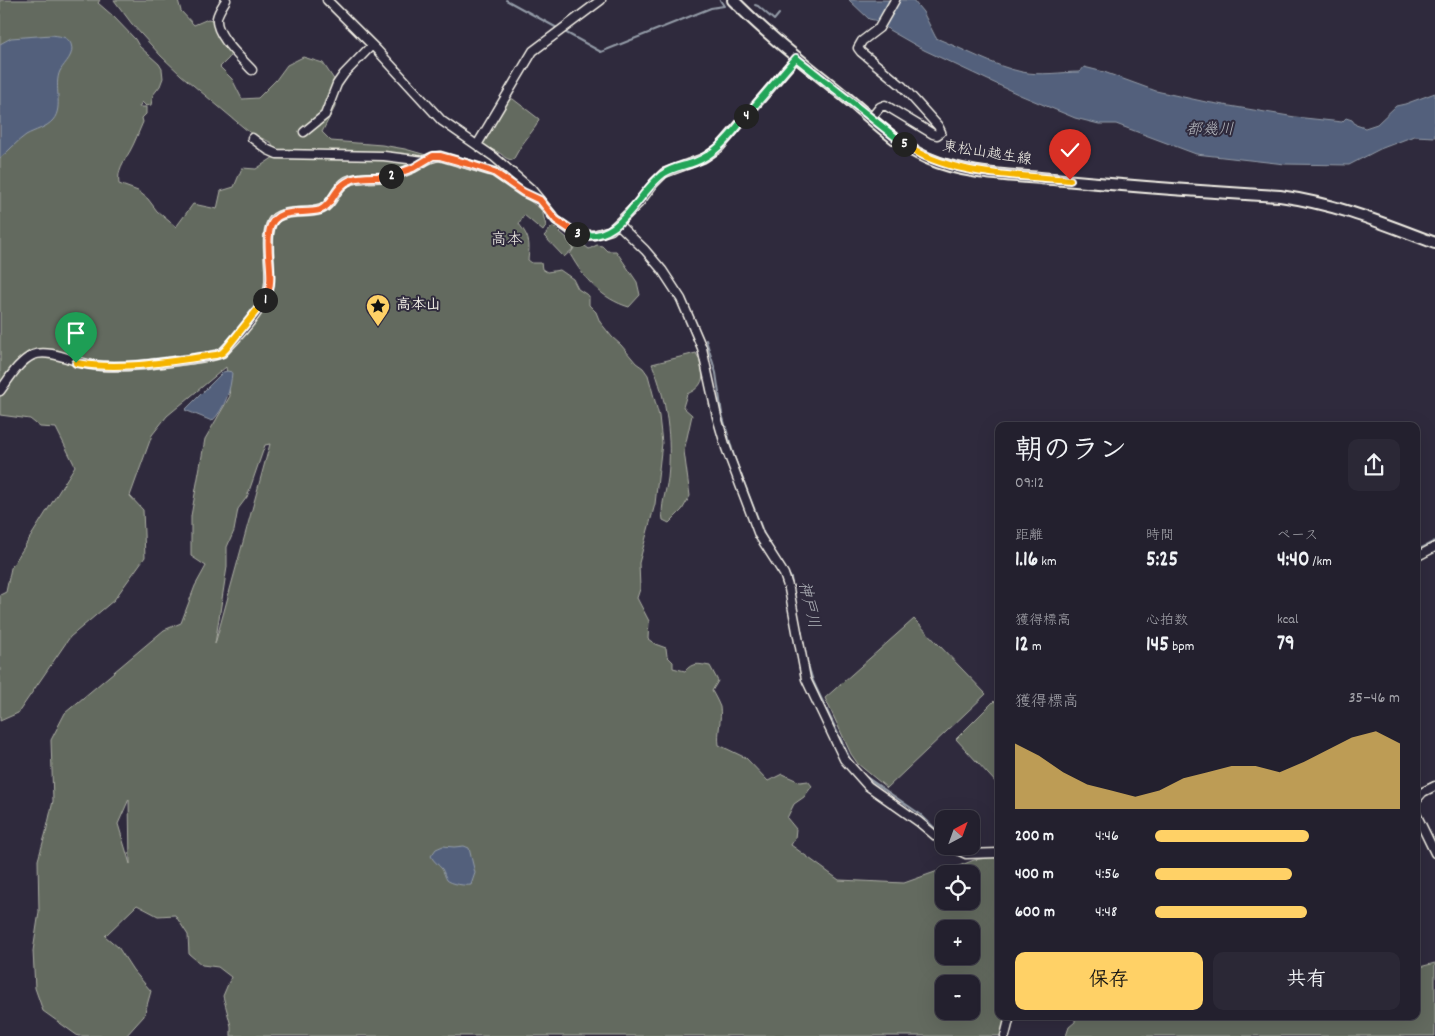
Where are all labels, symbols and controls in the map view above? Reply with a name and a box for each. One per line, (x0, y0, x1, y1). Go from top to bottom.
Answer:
pin: 4 (734, 104, 758, 128)
text: 4 (744, 106, 749, 126)
water label: 都幾川 (1186, 119, 1234, 142)
pin (1049, 129, 1091, 180)
pin: 5 (892, 132, 916, 156)
text: 5 (901, 134, 908, 154)
street label: 東松山越生線 (941, 136, 1033, 172)
icon: check (1056, 136, 1084, 164)
pin: 2 (378, 164, 404, 188)
text: 2 (388, 166, 395, 186)
pin: 3 (564, 222, 590, 246)
text: 3 (574, 224, 581, 244)
district label: 高本 (491, 229, 523, 252)
pin: 1 (252, 288, 278, 312)
text: 1 (264, 290, 267, 310)
place icon: 高本山 (365, 293, 391, 327)
place label: 高本山 (396, 295, 441, 317)
pin (55, 312, 97, 363)
icon: arrive (62, 319, 90, 347)
text: 朝のラン (1015, 433, 1127, 473)
button: share (1348, 439, 1400, 491)
text: 09:12 (1015, 472, 1044, 495)
text: 距離 (1015, 526, 1043, 546)
text: 時間 (1146, 526, 1174, 546)
text: ペース (1277, 526, 1318, 546)
text: 1.16 (1015, 546, 1038, 576)
text: 5:25 (1146, 546, 1178, 576)
text: 4:40 (1277, 546, 1309, 576)
text: km (1038, 552, 1057, 572)
text: /km (1309, 552, 1332, 572)
water label: 神戸川 (791, 579, 825, 631)
text: kcal (1277, 610, 1298, 630)
text: 獲得標高 (1015, 611, 1071, 631)
text: 心拍数 (1146, 611, 1188, 631)
text: 79 (1277, 630, 1295, 660)
text: 12 (1015, 631, 1029, 661)
text: 145 (1146, 631, 1169, 661)
text: m (1029, 637, 1042, 657)
text: bpm (1169, 637, 1194, 657)
text: 35–46 m (1348, 687, 1400, 710)
text: 獲得標高 (1015, 691, 1079, 714)
north arrow (935, 810, 980, 855)
map controls (935, 810, 980, 1020)
text: 200 m (1015, 825, 1054, 848)
text: 4:46 (1095, 825, 1119, 848)
text: 400 m (1015, 863, 1054, 886)
text: 4:56 (1095, 863, 1120, 886)
button: locate (935, 865, 980, 910)
text: 600 m (1015, 901, 1055, 924)
text: 4:48 (1095, 901, 1117, 924)
button: + (935, 920, 980, 965)
button: 保存 (1015, 952, 1203, 1010)
button: 共有 (1213, 952, 1400, 1010)
button: − (935, 975, 980, 1020)

